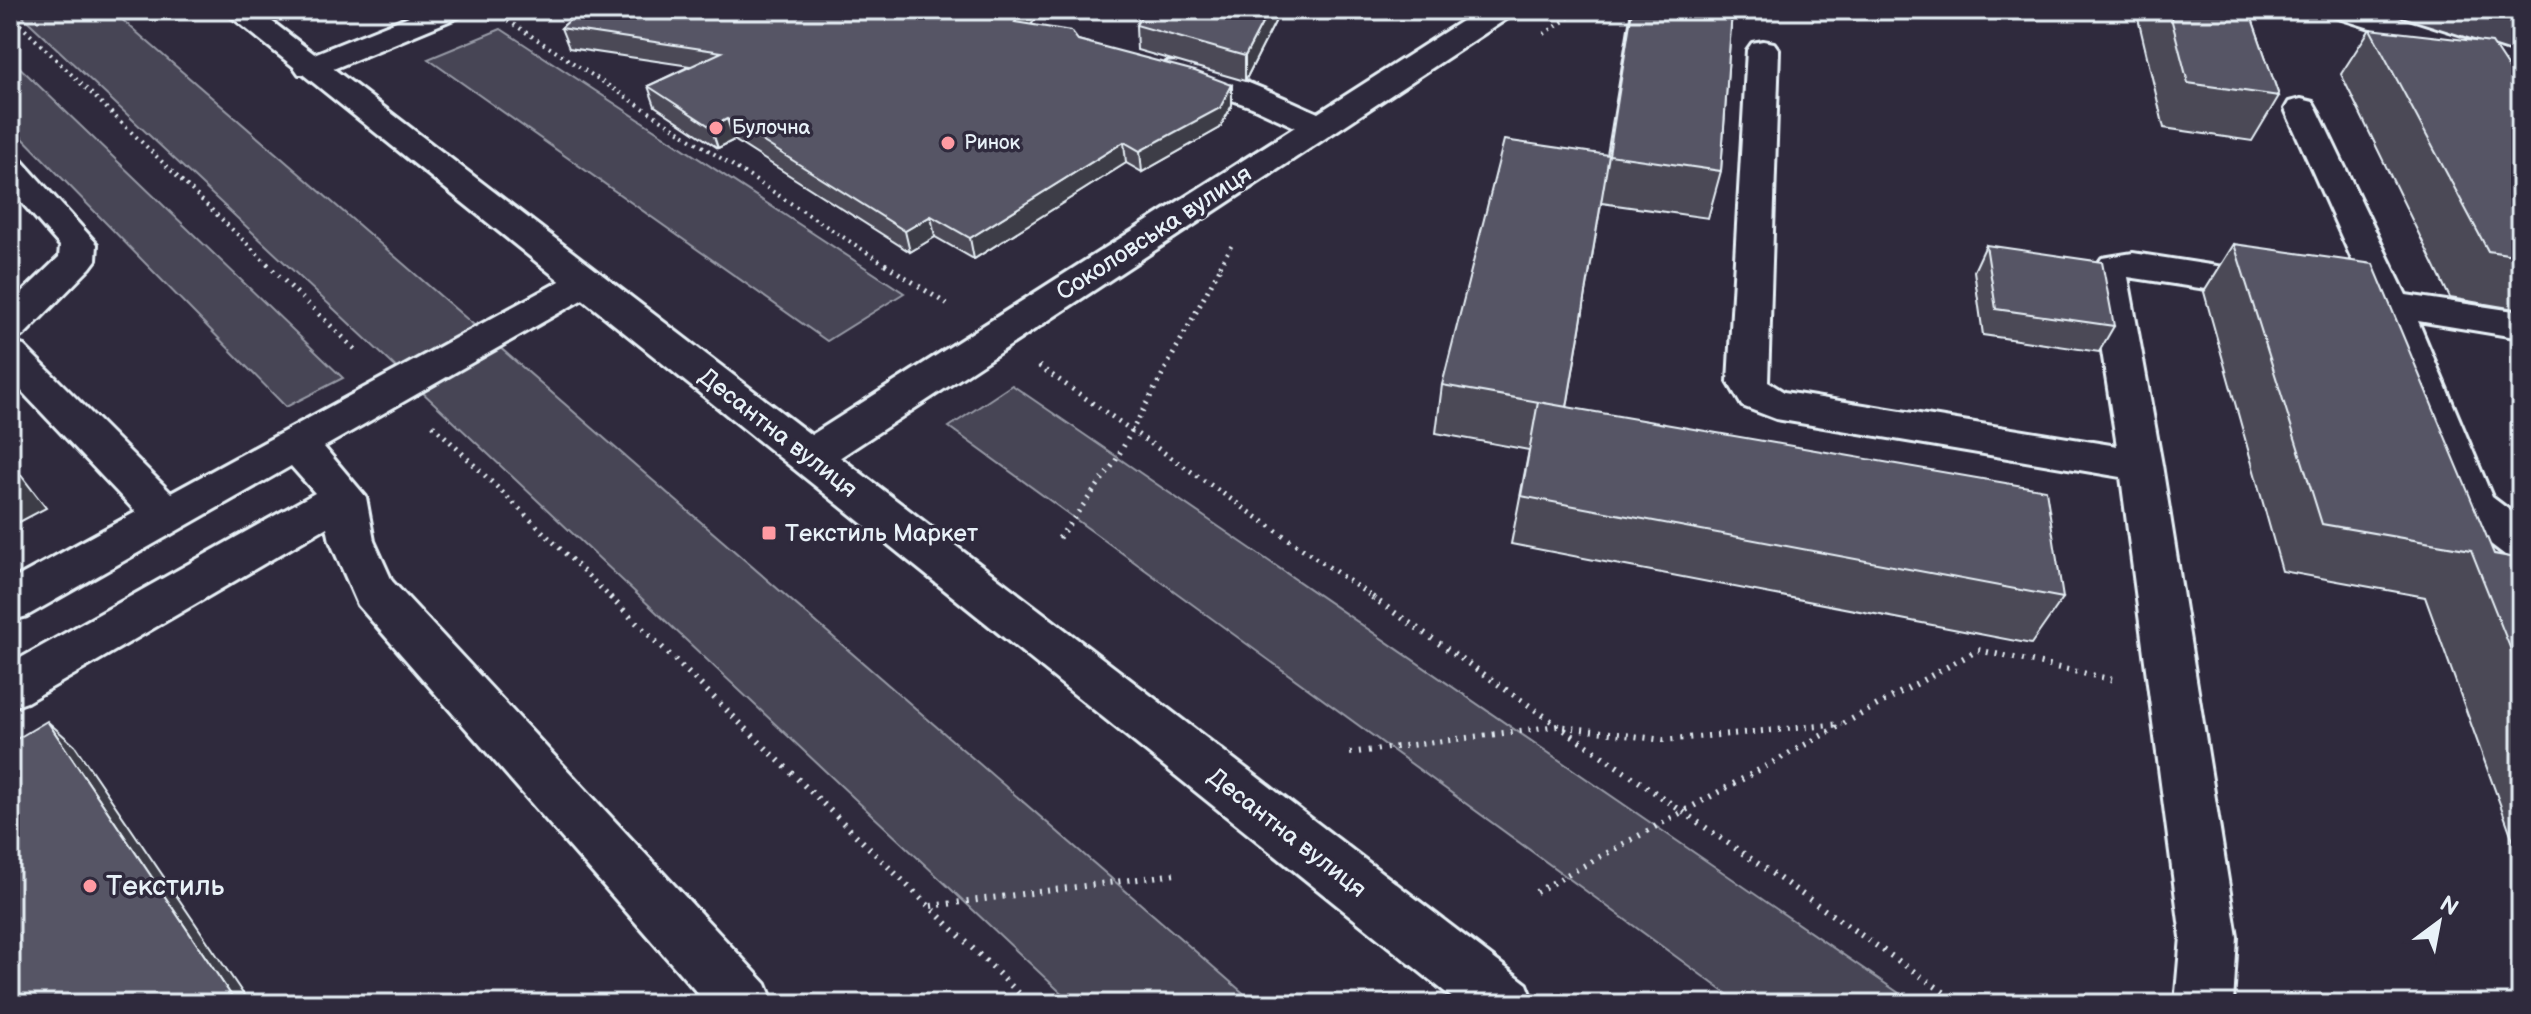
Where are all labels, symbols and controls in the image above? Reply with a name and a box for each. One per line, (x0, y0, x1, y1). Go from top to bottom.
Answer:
place label: Булочна (732, 116, 811, 140)
marker: Булочна (707, 119, 725, 137)
place label: Ринок (964, 131, 1021, 155)
marker: Ринок (939, 134, 957, 152)
street label: Соколовська вулиця (1051, 159, 1257, 307)
street label: Десантна вулиця (693, 362, 863, 504)
place label: Текстиль Маркет (785, 519, 978, 548)
marker: Текстиль Маркет (760, 524, 778, 542)
street label: Десантна вулиця (1202, 762, 1372, 904)
place label: Текстиль (106, 870, 225, 903)
marker: Текстиль (81, 877, 99, 895)
north arrow (2399, 882, 2479, 962)
text: N (2435, 890, 2463, 922)

